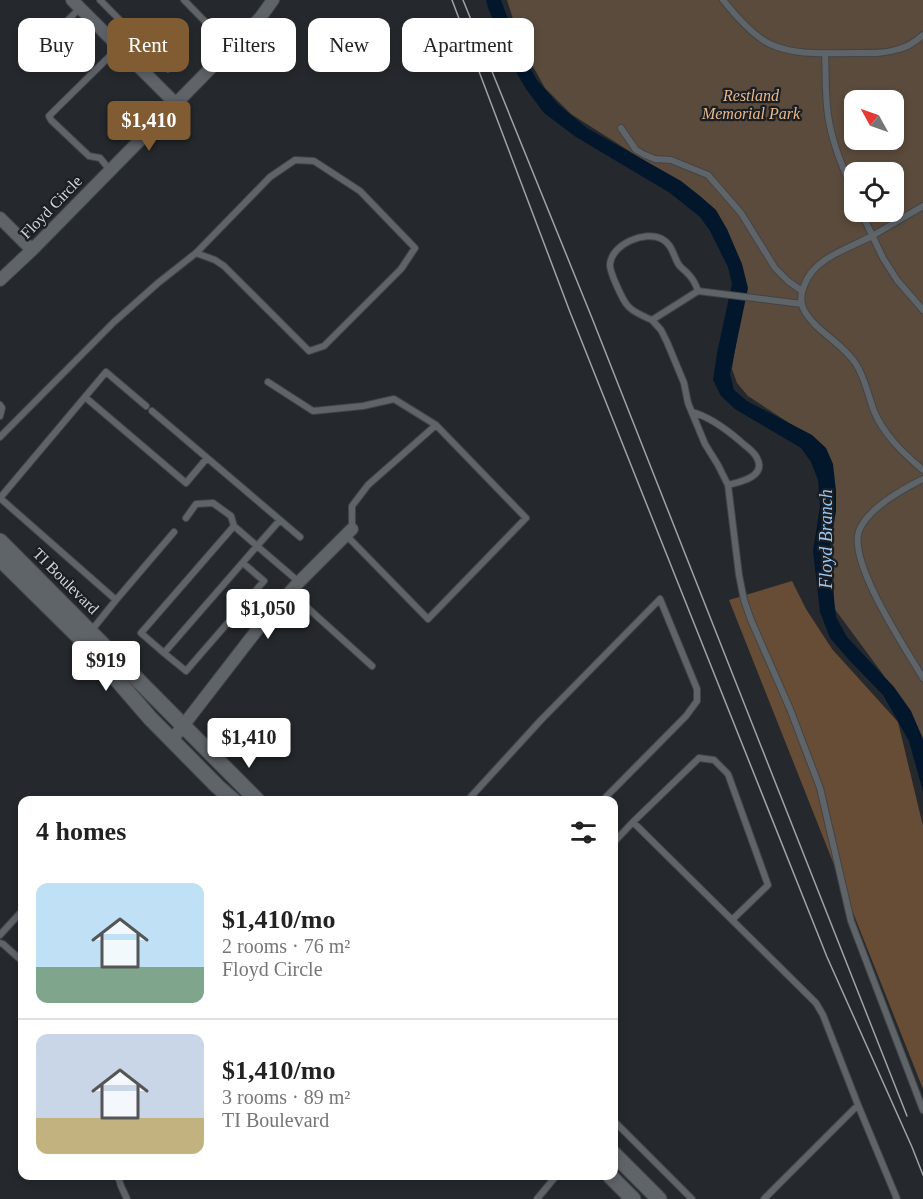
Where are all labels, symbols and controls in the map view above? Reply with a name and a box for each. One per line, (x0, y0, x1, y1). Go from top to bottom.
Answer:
chip: Buy (18, 18, 95, 72)
chip: Rent (107, 18, 189, 72)
chip: Filters (201, 18, 296, 72)
chip: New (308, 18, 390, 72)
chip: Apartment (402, 18, 534, 72)
park label: Restland Memorial Park (701, 87, 801, 122)
north arrow (844, 90, 904, 150)
map controls (844, 90, 904, 222)
pin: $1,410 (100, 101, 198, 152)
text: $1,410 (122, 109, 177, 131)
button: locate (844, 162, 904, 222)
street label: Floyd Circle (17, 172, 86, 243)
water label: Floyd Branch (816, 489, 836, 590)
street label: TI Boulevard (30, 545, 102, 617)
pin: $1,050 (219, 589, 317, 640)
text: $1,050 (241, 597, 296, 619)
pin: $919 (70, 641, 142, 692)
text: $919 (86, 649, 126, 671)
pin: $1,410 (200, 718, 298, 769)
text: $1,410 (222, 726, 277, 748)
icon: filters (567, 816, 600, 849)
text: 4 homes (36, 817, 126, 846)
text: $1,410/mo (222, 905, 335, 934)
icon: home (84, 907, 156, 979)
text: 2 rooms · 76 m² (222, 935, 350, 957)
text: Floyd Circle (222, 958, 323, 980)
text: $1,410/mo (222, 1056, 335, 1085)
icon: home (84, 1058, 156, 1130)
text: 3 rooms · 89 m² (222, 1086, 350, 1108)
text: TI Boulevard (222, 1109, 329, 1131)

